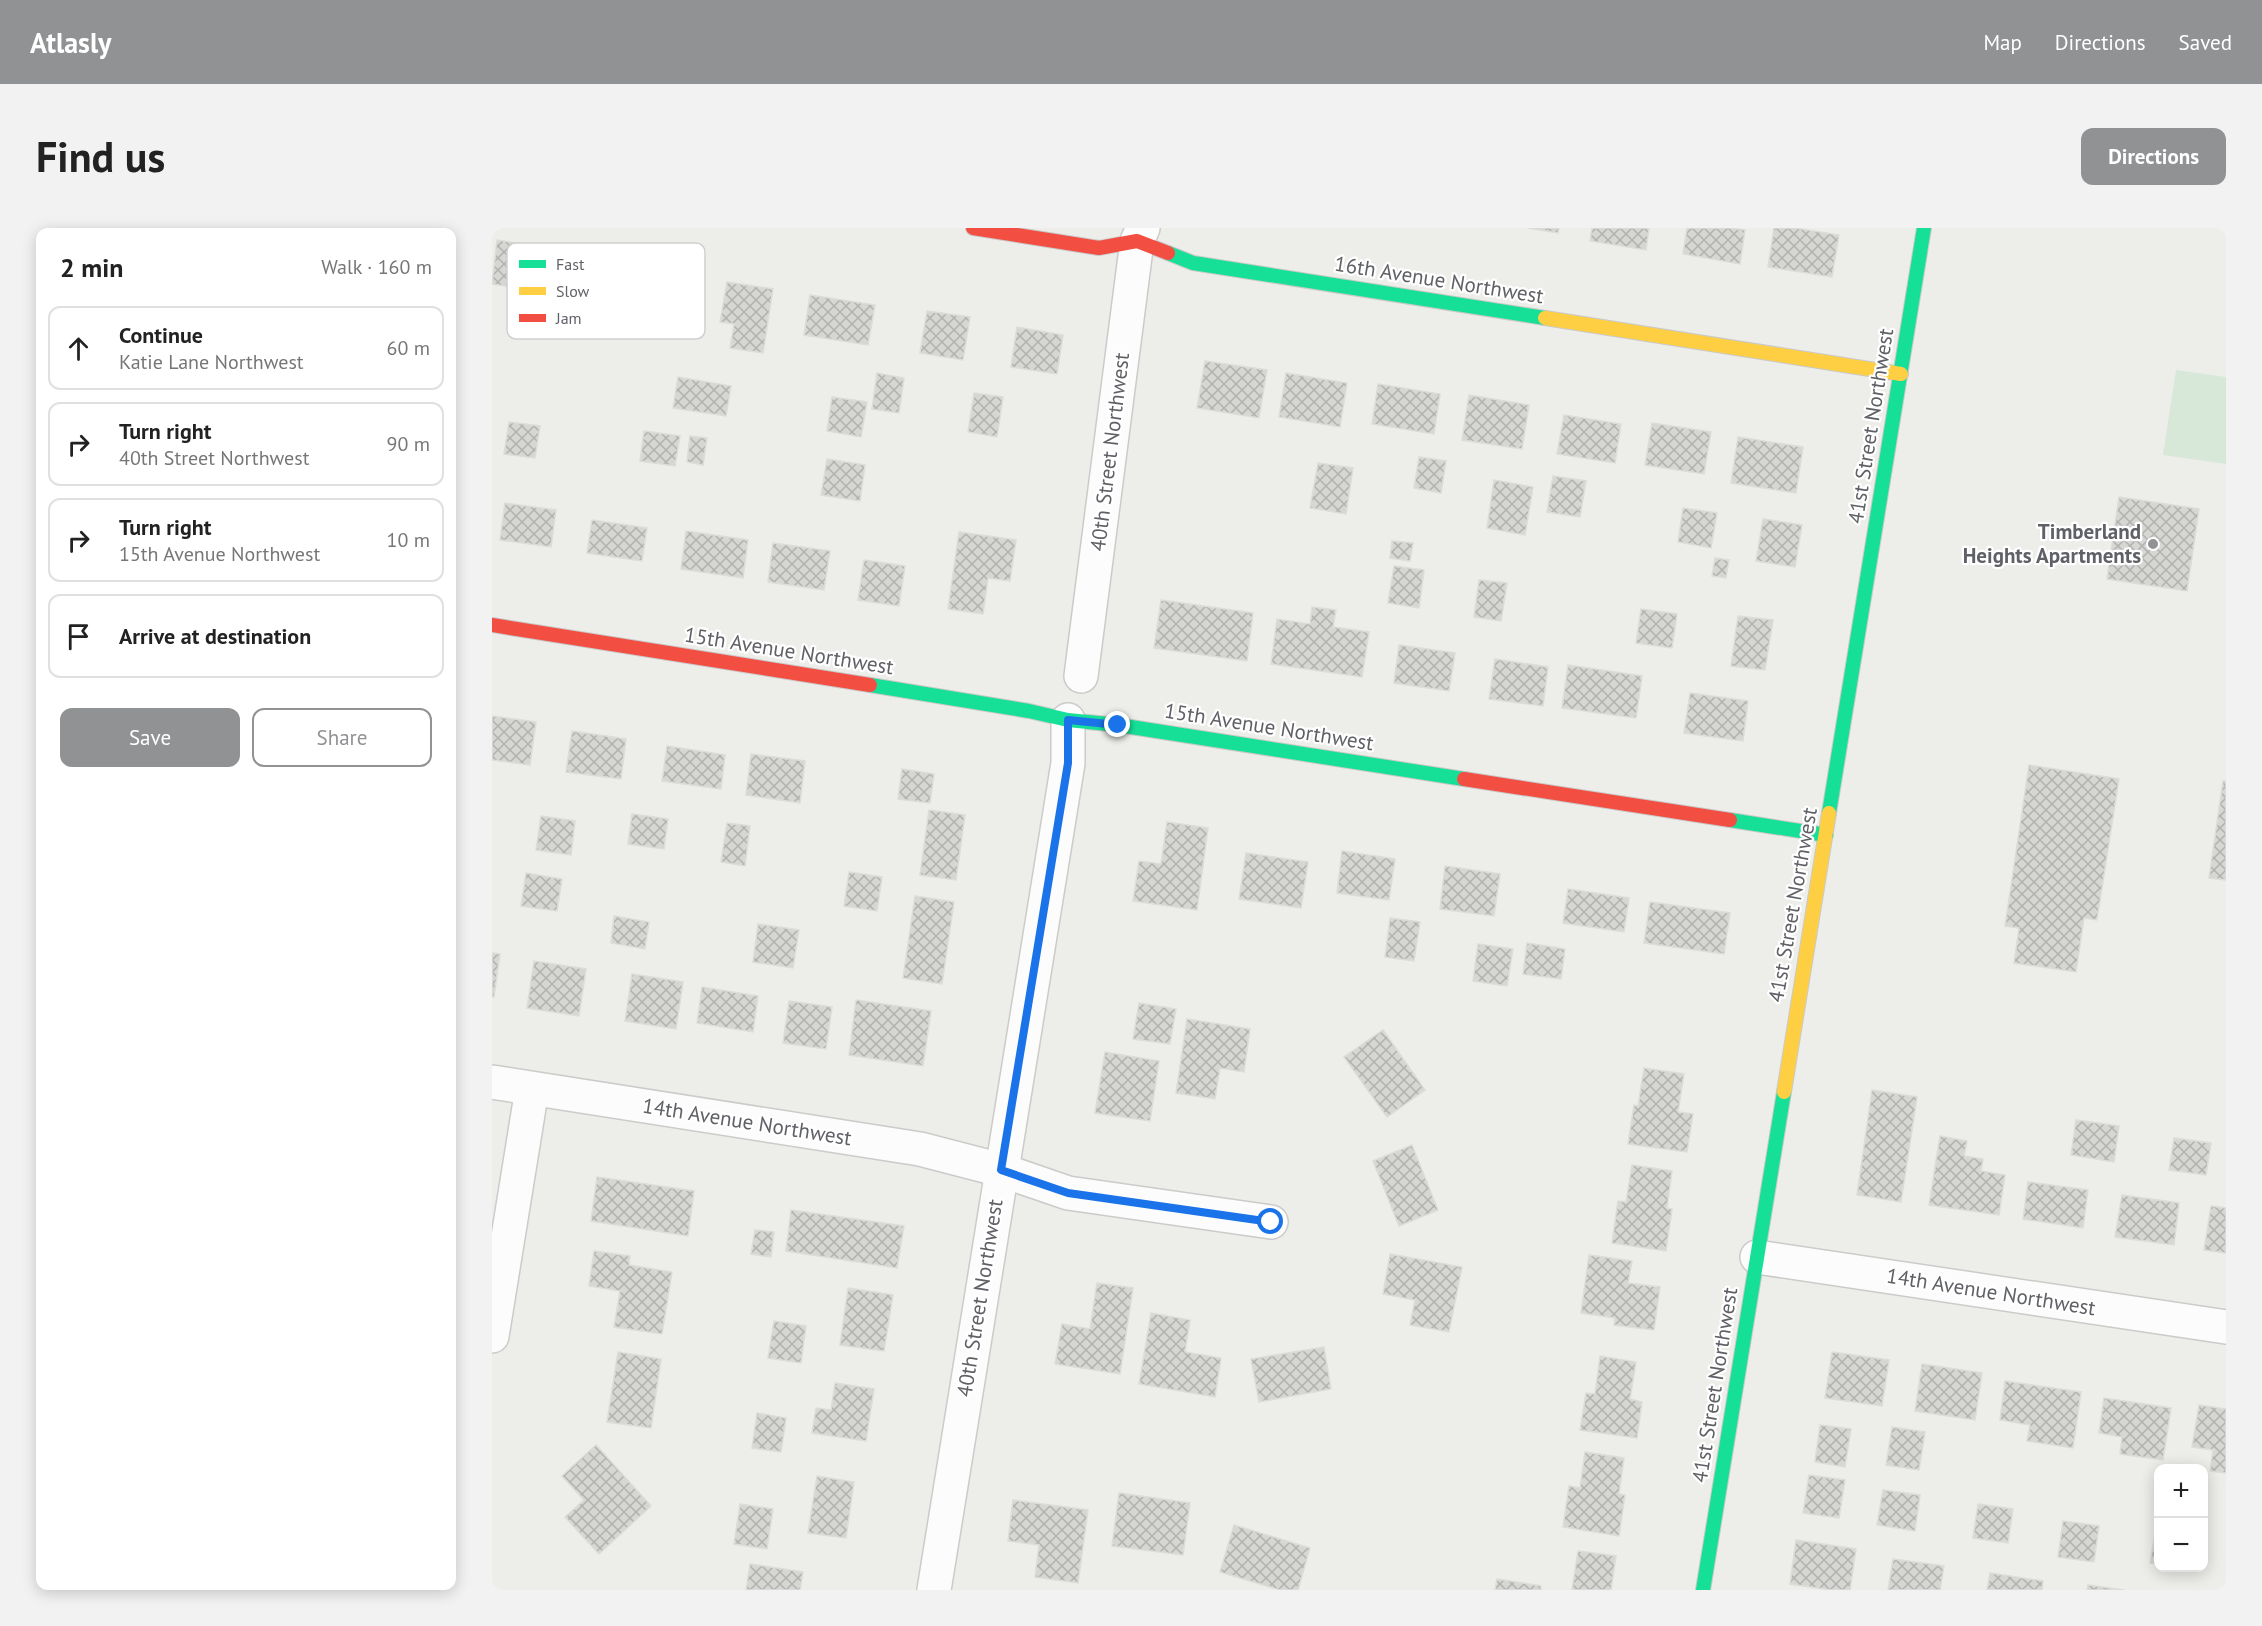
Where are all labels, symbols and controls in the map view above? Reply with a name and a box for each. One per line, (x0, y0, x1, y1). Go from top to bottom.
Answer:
text: Atlasly (30, 24, 112, 61)
text: Map (1983, 29, 2022, 56)
text: Directions (2055, 29, 2146, 56)
text: Saved (2179, 29, 2232, 56)
button: Directions (2081, 128, 2226, 185)
text: Find us (36, 129, 165, 184)
legend (507, 243, 705, 339)
street label: 16th Avenue Northwest (1333, 250, 1545, 309)
text: 2 min (60, 251, 123, 284)
text: Walk · 160 m (321, 254, 432, 280)
text: Fast (556, 254, 585, 274)
text: Slow (556, 281, 590, 301)
text: Jam (555, 308, 582, 328)
text: Continue (119, 321, 203, 349)
street label: 41st Street Northwest (1842, 326, 1899, 525)
icon: ahead (62, 332, 95, 365)
text: 60 m (387, 335, 430, 361)
text: Katie Lane Northwest (119, 349, 304, 375)
street label: 40th Street Northwest (1084, 351, 1135, 553)
text: Turn right (119, 417, 211, 445)
icon: right (62, 428, 95, 461)
text: 90 m (387, 431, 430, 457)
text: 40th Street Northwest (119, 445, 309, 471)
text: Turn right (119, 513, 211, 541)
place label: Timberland Heights Apartments (1963, 518, 2141, 569)
icon: right (62, 524, 95, 557)
text: 10 m (387, 527, 430, 553)
marker: Timberland Heights Apartments (2146, 537, 2160, 551)
text: 15th Avenue Northwest (119, 541, 320, 567)
icon: arrive (62, 620, 95, 653)
street label: 15th Avenue Northwest (683, 621, 895, 680)
text: Arrive at destination (119, 622, 311, 650)
street label: 15th Avenue Northwest (1163, 697, 1375, 756)
button: Save (60, 708, 240, 767)
button: Share (252, 708, 432, 767)
route end (1104, 711, 1130, 737)
street label: 41st Street Northwest (1762, 805, 1823, 1004)
street label: 14th Avenue Northwest (641, 1092, 853, 1151)
street label: 40th Street Northwest (951, 1197, 1008, 1399)
route start (1257, 1208, 1283, 1234)
street label: 14th Avenue Northwest (1885, 1262, 2097, 1321)
street label: 41st Street Northwest (1686, 1285, 1743, 1484)
map controls (2154, 1464, 2208, 1572)
button: + (2154, 1464, 2208, 1518)
button: − (2154, 1518, 2208, 1572)

